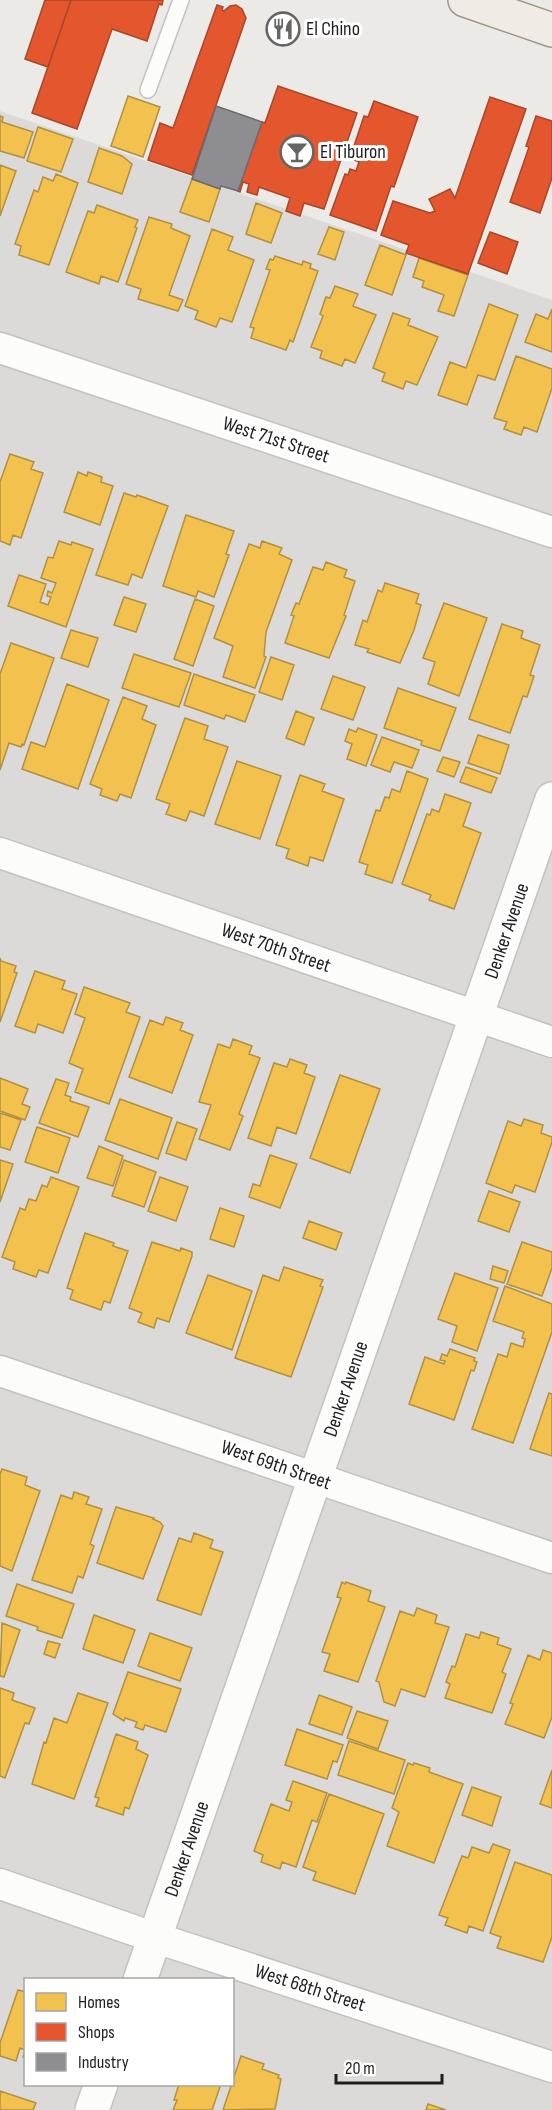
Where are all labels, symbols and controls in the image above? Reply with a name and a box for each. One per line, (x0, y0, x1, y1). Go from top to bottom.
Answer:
restaurant icon: El Chino (265, 11, 301, 47)
place label: El Chino (306, 17, 360, 41)
bar icon: El Tiburon (279, 134, 315, 170)
place label: El Tiburon (320, 140, 386, 164)
street label: West 71st Street (220, 411, 332, 469)
street label: Denker Avenue (479, 880, 535, 982)
street label: West 70th Street (218, 918, 334, 978)
street label: Denker Avenue (318, 1338, 374, 1440)
street label: West 69th Street (218, 1435, 334, 1495)
street label: Denker Avenue (159, 1798, 215, 1900)
street label: West 68th Street (252, 1959, 368, 2017)
legend (24, 1978, 234, 2086)
text: Homes (78, 1992, 120, 2013)
text: Shops (78, 2022, 115, 2043)
scale bar (336, 2047, 442, 2085)
text: Industry (78, 2052, 129, 2073)
text: 20 m (345, 2058, 375, 2079)

